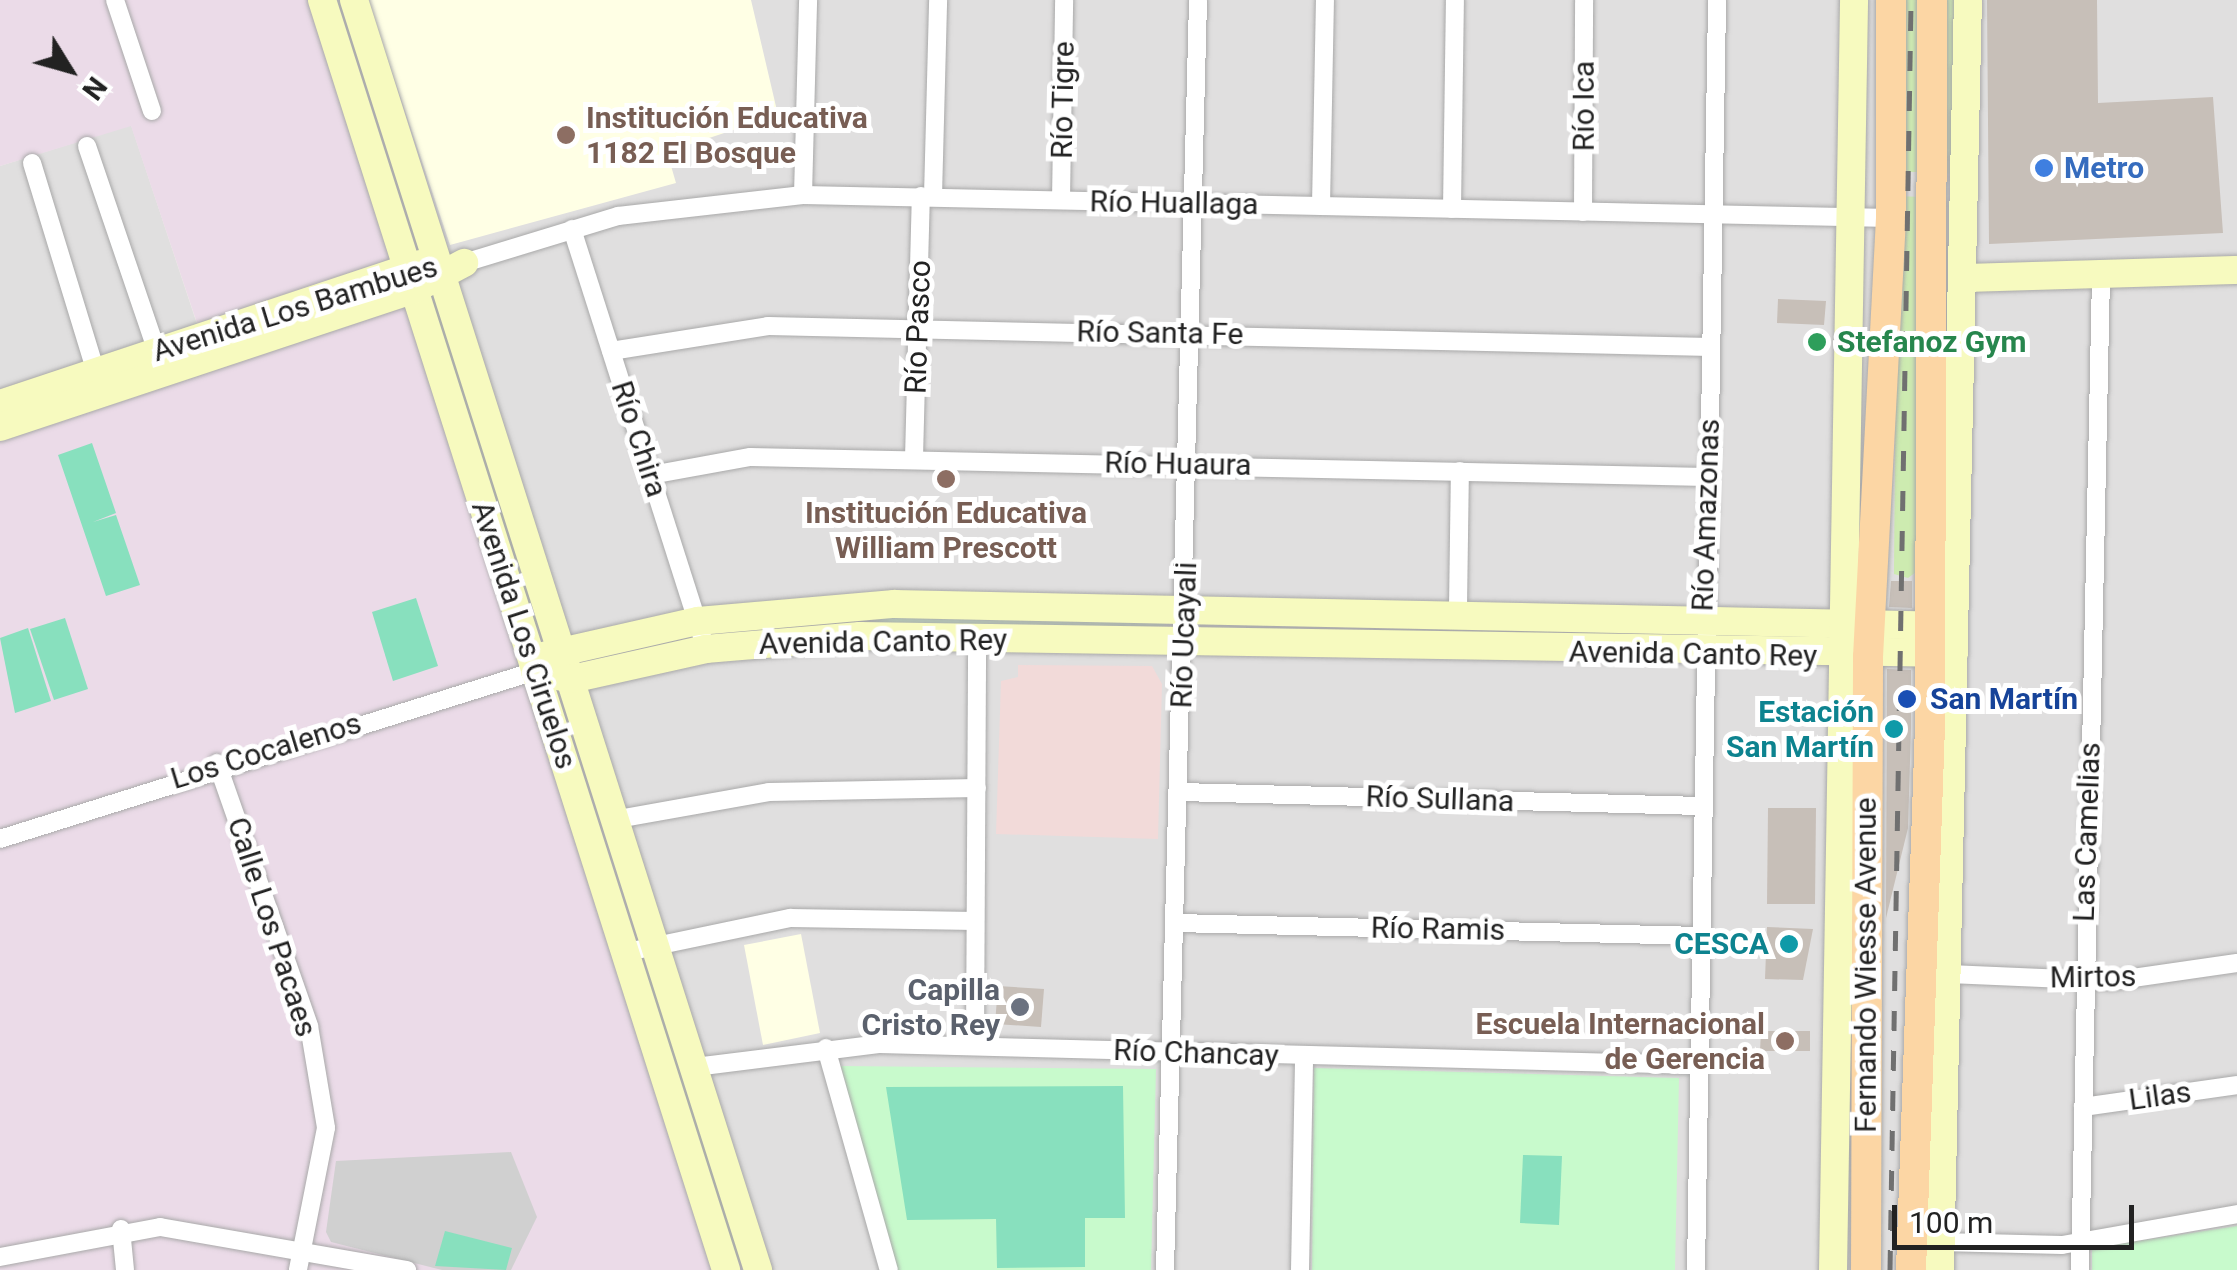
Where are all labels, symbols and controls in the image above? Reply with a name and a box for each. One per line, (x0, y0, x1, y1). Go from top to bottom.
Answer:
north arrow (20, 20, 120, 120)
street label: Río Tigre (1044, 41, 1082, 159)
street label: Río Ica (1566, 61, 1602, 151)
text: N (75, 71, 113, 106)
place label: Institución Educativa 1182 El Bosque (586, 100, 868, 170)
marker: Institución Educativa 1182 El Bosque (555, 124, 577, 146)
place label: Metro (2064, 150, 2144, 186)
marker: Metro (2033, 157, 2055, 179)
street label: Río Huallaga (1089, 184, 1259, 222)
street label: Avenida Los Bambues (148, 249, 442, 369)
street label: Río Pasco (898, 259, 938, 395)
street label: Río Santa Fe (1076, 314, 1244, 352)
place label: Stefanoz Gym (1837, 324, 2026, 360)
marker: Stefanoz Gym (1806, 331, 1828, 353)
street label: Río Chira (603, 377, 675, 501)
street label: Río Amazonas (1685, 418, 1727, 612)
street label: Río Huaura (1104, 445, 1252, 483)
marker: Institución Educativa William Prescott (935, 468, 957, 490)
place label: Institución Educativa William Prescott (805, 495, 1087, 566)
street label: Avenida Los Ciruelos (464, 497, 584, 773)
street label: Río Ucayali (1163, 561, 1205, 709)
street label: Avenida Canto Rey (758, 622, 1008, 662)
street label: Avenida Canto Rey (1568, 634, 1818, 674)
place label: San Martín (1930, 681, 2078, 717)
marker: San Martín (1894, 686, 1920, 712)
place label: Estación San Martín (1726, 694, 1874, 764)
street label: Los Cocalenos (166, 705, 366, 797)
marker: Estación San Martín (1883, 718, 1905, 740)
street label: Las Camelias (2066, 741, 2108, 923)
street label: Río Sullana (1365, 778, 1515, 820)
street label: Fernando Wiesse Avenue (1848, 797, 1884, 1133)
street label: Calle Los Pacaes (220, 813, 324, 1041)
street label: Río Ramis (1371, 910, 1505, 948)
place label: CESCA (1674, 926, 1769, 962)
marker: CESCA (1778, 933, 1800, 955)
street label: Mirtos (2049, 958, 2137, 996)
place label: Capilla Cristo Rey (862, 972, 1000, 1042)
marker: Capilla Cristo Rey (1009, 996, 1031, 1018)
place label: Escuela Internacional de Gerencia (1476, 1006, 1765, 1076)
marker: Escuela Internacional de Gerencia (1774, 1030, 1796, 1052)
street label: Río Chancay (1113, 1032, 1279, 1074)
street label: Lilas (2127, 1074, 2193, 1118)
scale bar (1897, 1185, 2140, 1247)
text: 100 m (1909, 1205, 1993, 1240)

